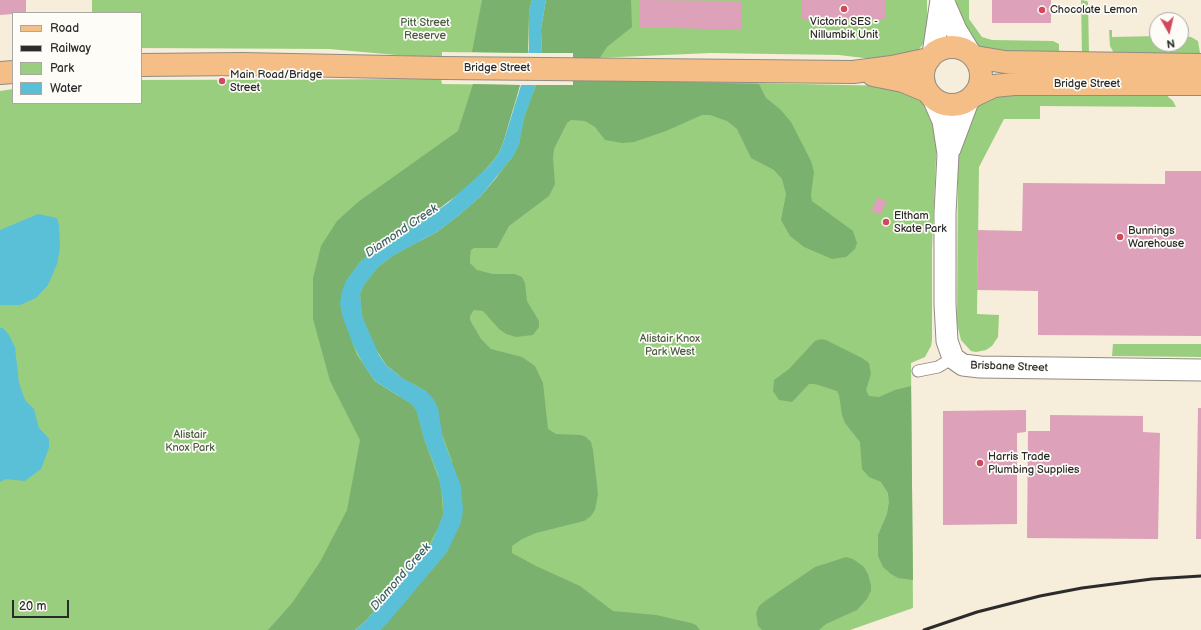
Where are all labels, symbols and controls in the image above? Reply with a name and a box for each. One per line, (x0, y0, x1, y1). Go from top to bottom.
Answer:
place label: Chocolate Lemon (1050, 3, 1137, 17)
marker: Victoria SES - Nillumbik Unit (839, 4, 849, 14)
marker: Chocolate Lemon (1037, 5, 1047, 15)
legend (12, 12, 142, 104)
north arrow (1149, 12, 1189, 52)
place label: Victoria SES - Nillumbik Unit (810, 15, 878, 41)
park label: Pitt Street Reserve (400, 16, 450, 42)
text: Road (50, 21, 79, 36)
text: N (1166, 36, 1176, 50)
text: Railway (50, 41, 91, 56)
text: Park (50, 61, 74, 76)
street label: Bridge Street (464, 61, 530, 75)
place label: Main Road/Bridge Street (230, 68, 322, 94)
marker: Main Road/Bridge Street (217, 76, 227, 86)
street label: Bridge Street (1054, 77, 1120, 91)
text: Water (50, 81, 82, 96)
water label: Diamond Creek (363, 201, 441, 261)
place label: Eltham Skate Park (894, 209, 947, 235)
marker: Eltham Skate Park (881, 217, 891, 227)
place label: Bunnings Warehouse (1128, 224, 1184, 250)
marker: Bunnings Warehouse (1115, 232, 1125, 242)
park label: Alistair Knox Park West (640, 332, 700, 358)
street label: Brisbane Street (970, 359, 1048, 375)
park label: Alistair Knox Park (165, 428, 215, 454)
place label: Harris Trade Plumbing Supplies (988, 450, 1080, 476)
marker: Harris Trade Plumbing Supplies (975, 458, 985, 468)
water label: Diamond Creek (368, 540, 434, 614)
scale bar (14, 592, 71, 618)
text: 20 m (19, 599, 46, 614)

